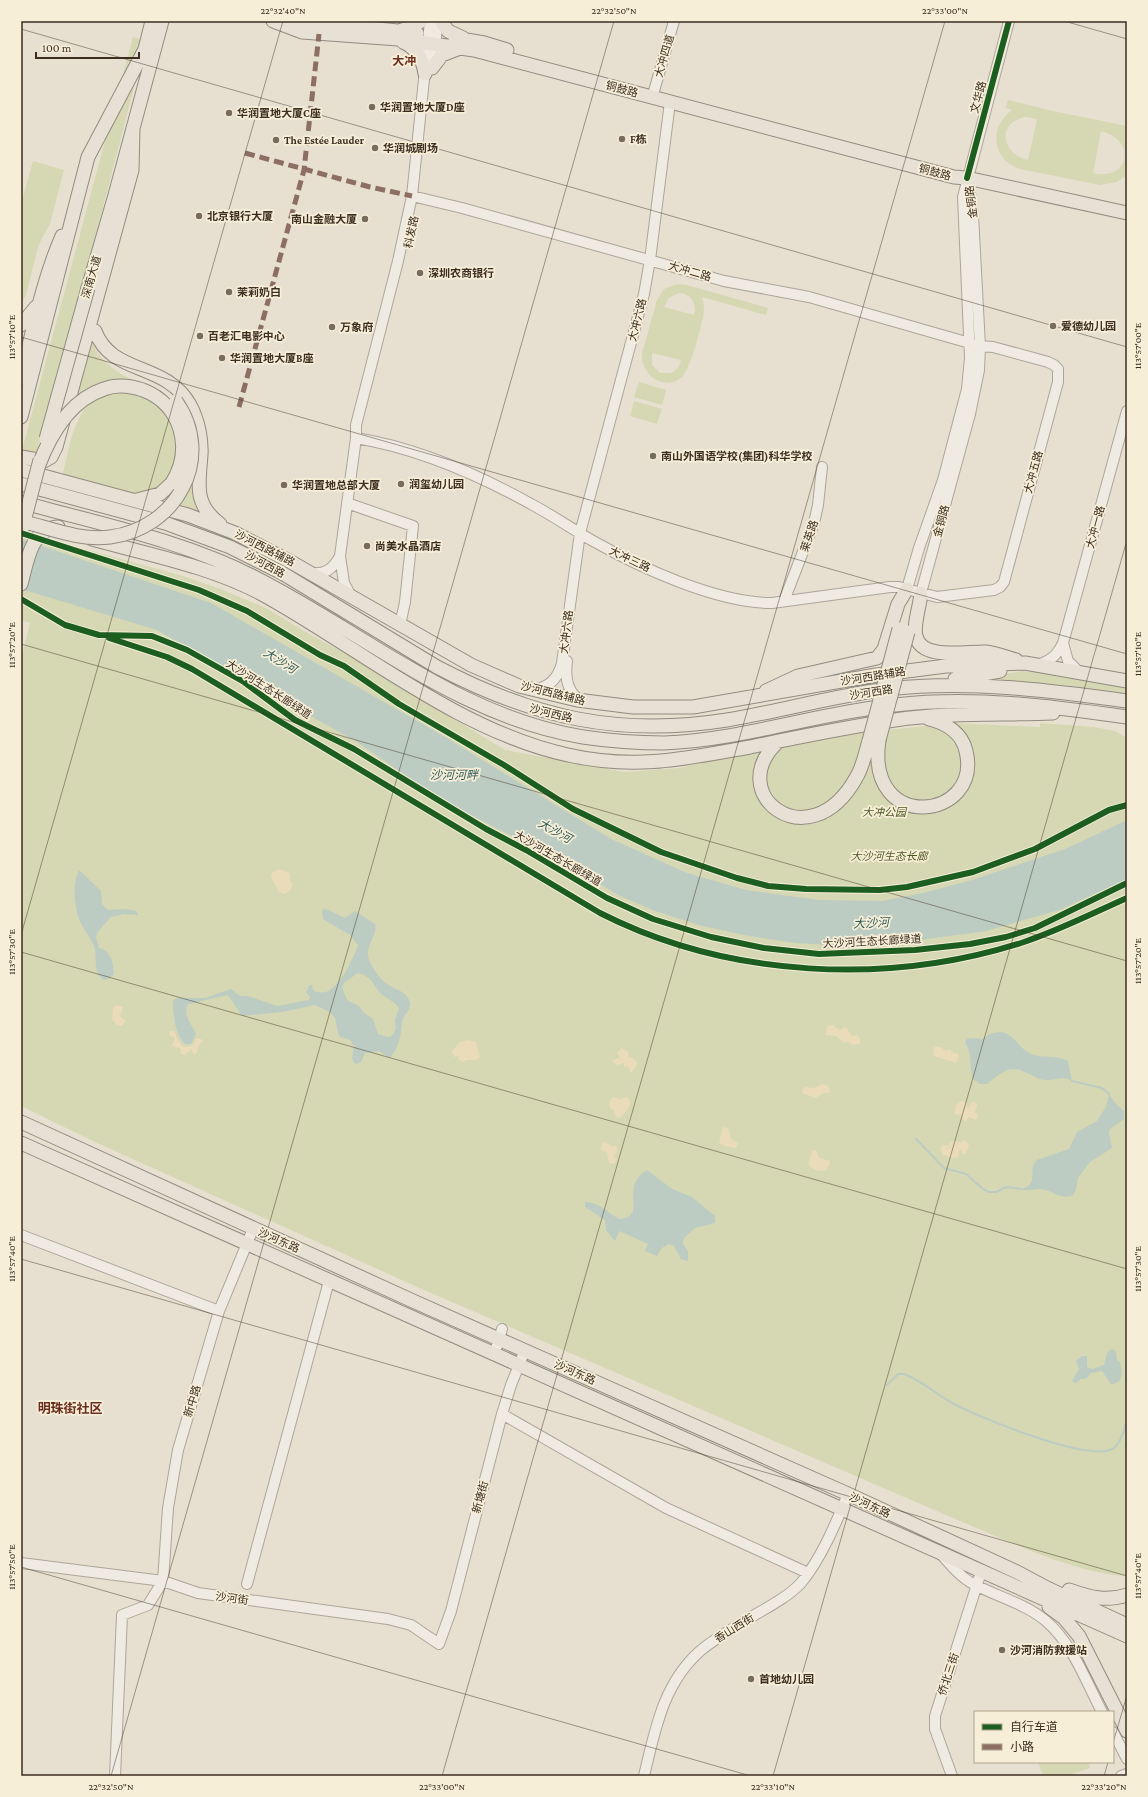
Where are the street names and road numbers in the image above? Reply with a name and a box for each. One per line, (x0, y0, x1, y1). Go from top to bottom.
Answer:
street label: 大冲四道 (652, 33, 676, 79)
street label: 铜鼓路 (605, 79, 639, 99)
street label: 文华路 (968, 80, 988, 114)
street label: 铜鼓路 (918, 162, 952, 182)
street label: 金铜路 (963, 185, 979, 219)
street label: 科发路 (402, 215, 420, 249)
street label: 深南大道 (79, 254, 103, 300)
street label: 大冲二路 (667, 259, 713, 283)
street label: 大冲六路 (626, 297, 648, 343)
street label: 大冲五路 (1022, 449, 1044, 495)
street label: 金铜路 (931, 504, 951, 538)
street label: 大冲一路 (1084, 504, 1106, 550)
street label: 莱英路 (798, 518, 820, 554)
street label: 沙河西路辅路 (233, 527, 297, 569)
street label: 大冲三路 (608, 544, 652, 574)
street label: 沙河西路 (242, 548, 288, 580)
street label: 大冲六路 (557, 609, 575, 655)
street label: 大沙河生态长廊绿道 (224, 657, 314, 721)
street label: 沙河西路辅路 (839, 665, 907, 687)
street label: 沙河西路辅路 (520, 679, 586, 707)
street label: 沙河西路 (848, 683, 894, 701)
street label: 沙河西路 (528, 702, 574, 724)
street label: 大沙河生态长廊绿道 (512, 828, 604, 888)
street label: 大沙河生态长廊绿道 (822, 932, 922, 950)
street label: 沙河东路 (256, 1226, 302, 1254)
street label: 沙河东路 (552, 1358, 598, 1386)
street label: 新中路 (181, 1383, 203, 1419)
street label: 新塘街 (470, 1480, 490, 1514)
street label: 沙河东路 (848, 1490, 892, 1520)
street label: 沙河街 (215, 1590, 249, 1606)
street label: 香山西街 (712, 1611, 756, 1645)
street label: 侨北三街 (935, 1651, 961, 1697)

